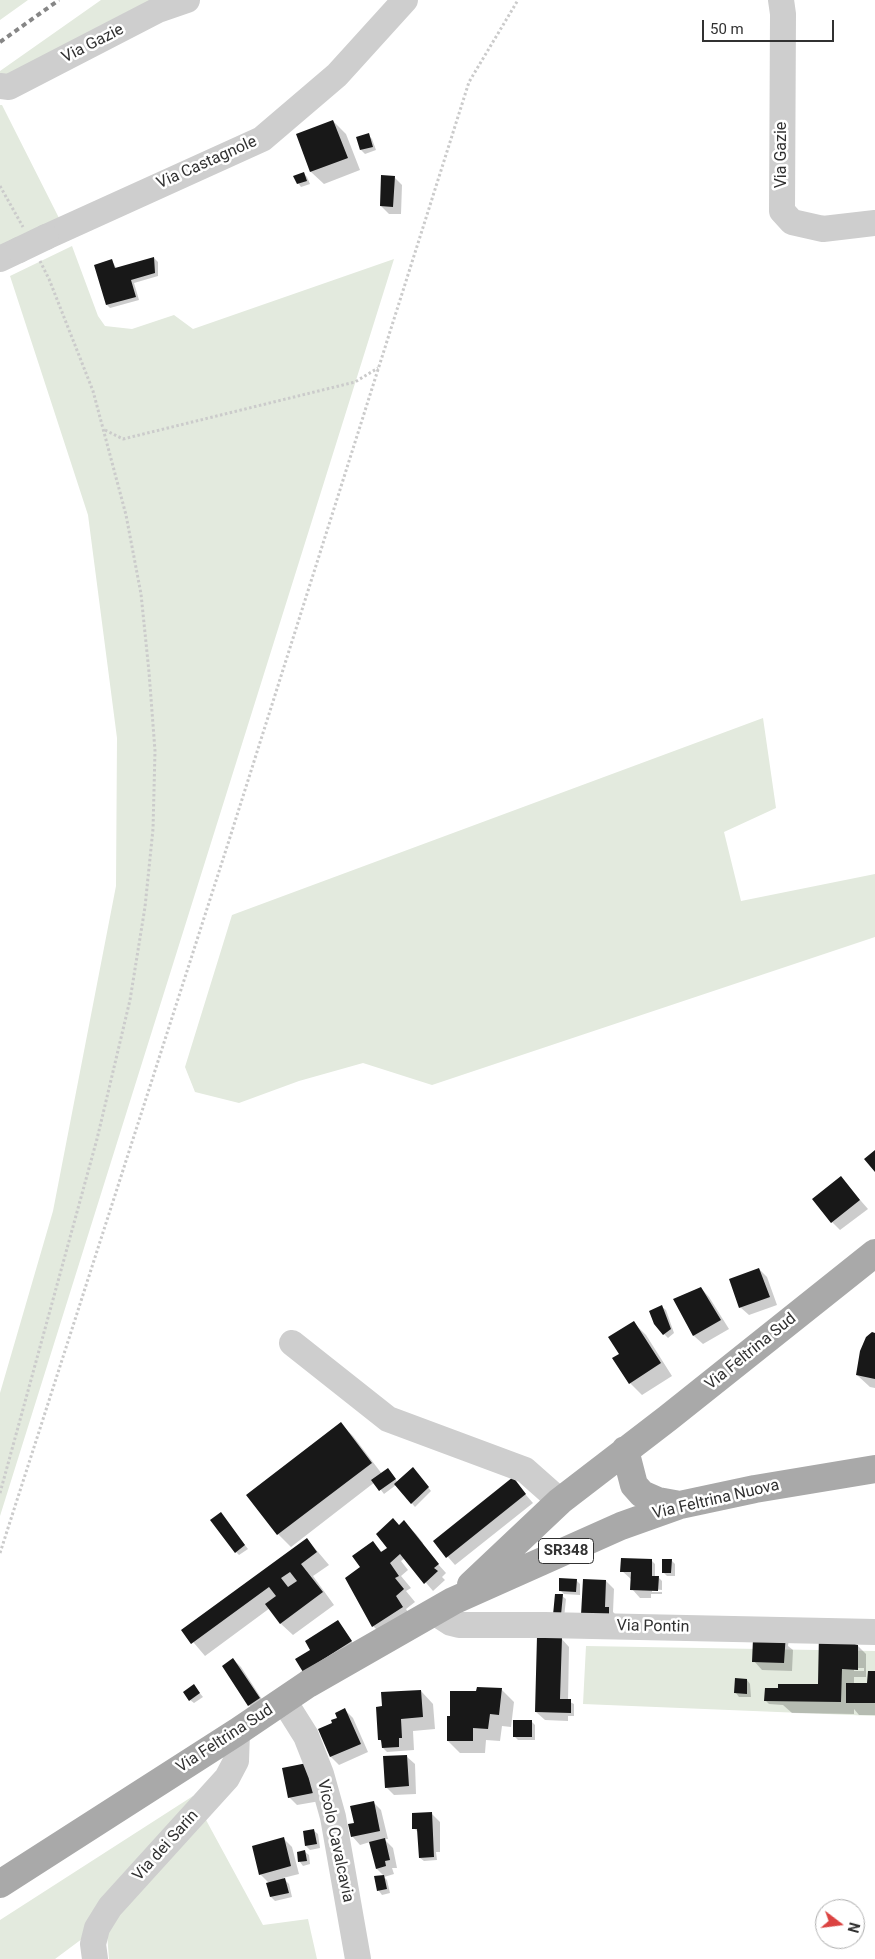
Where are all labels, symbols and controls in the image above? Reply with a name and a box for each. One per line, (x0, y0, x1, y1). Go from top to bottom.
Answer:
scale bar (705, 10, 838, 42)
street label: Via Gazie (59, 20, 127, 68)
text: 50 m (710, 20, 744, 38)
street label: Via Gazie (772, 122, 792, 188)
street label: Via Castagnole (154, 132, 260, 194)
street label: Via Feltrina Sud (702, 1310, 800, 1394)
street label: Via Feltrina Nuova (651, 1476, 781, 1524)
road number: SR348 (538, 1538, 594, 1564)
street label: Via Pontin (617, 1617, 689, 1637)
street label: Via Feltrina Sud (173, 1701, 277, 1777)
street label: Vicolo Cavalcavia (313, 1778, 357, 1904)
street label: Via dei Sarin (129, 1807, 203, 1885)
north arrow (815, 1899, 865, 1949)
text: N (845, 1921, 863, 1934)

